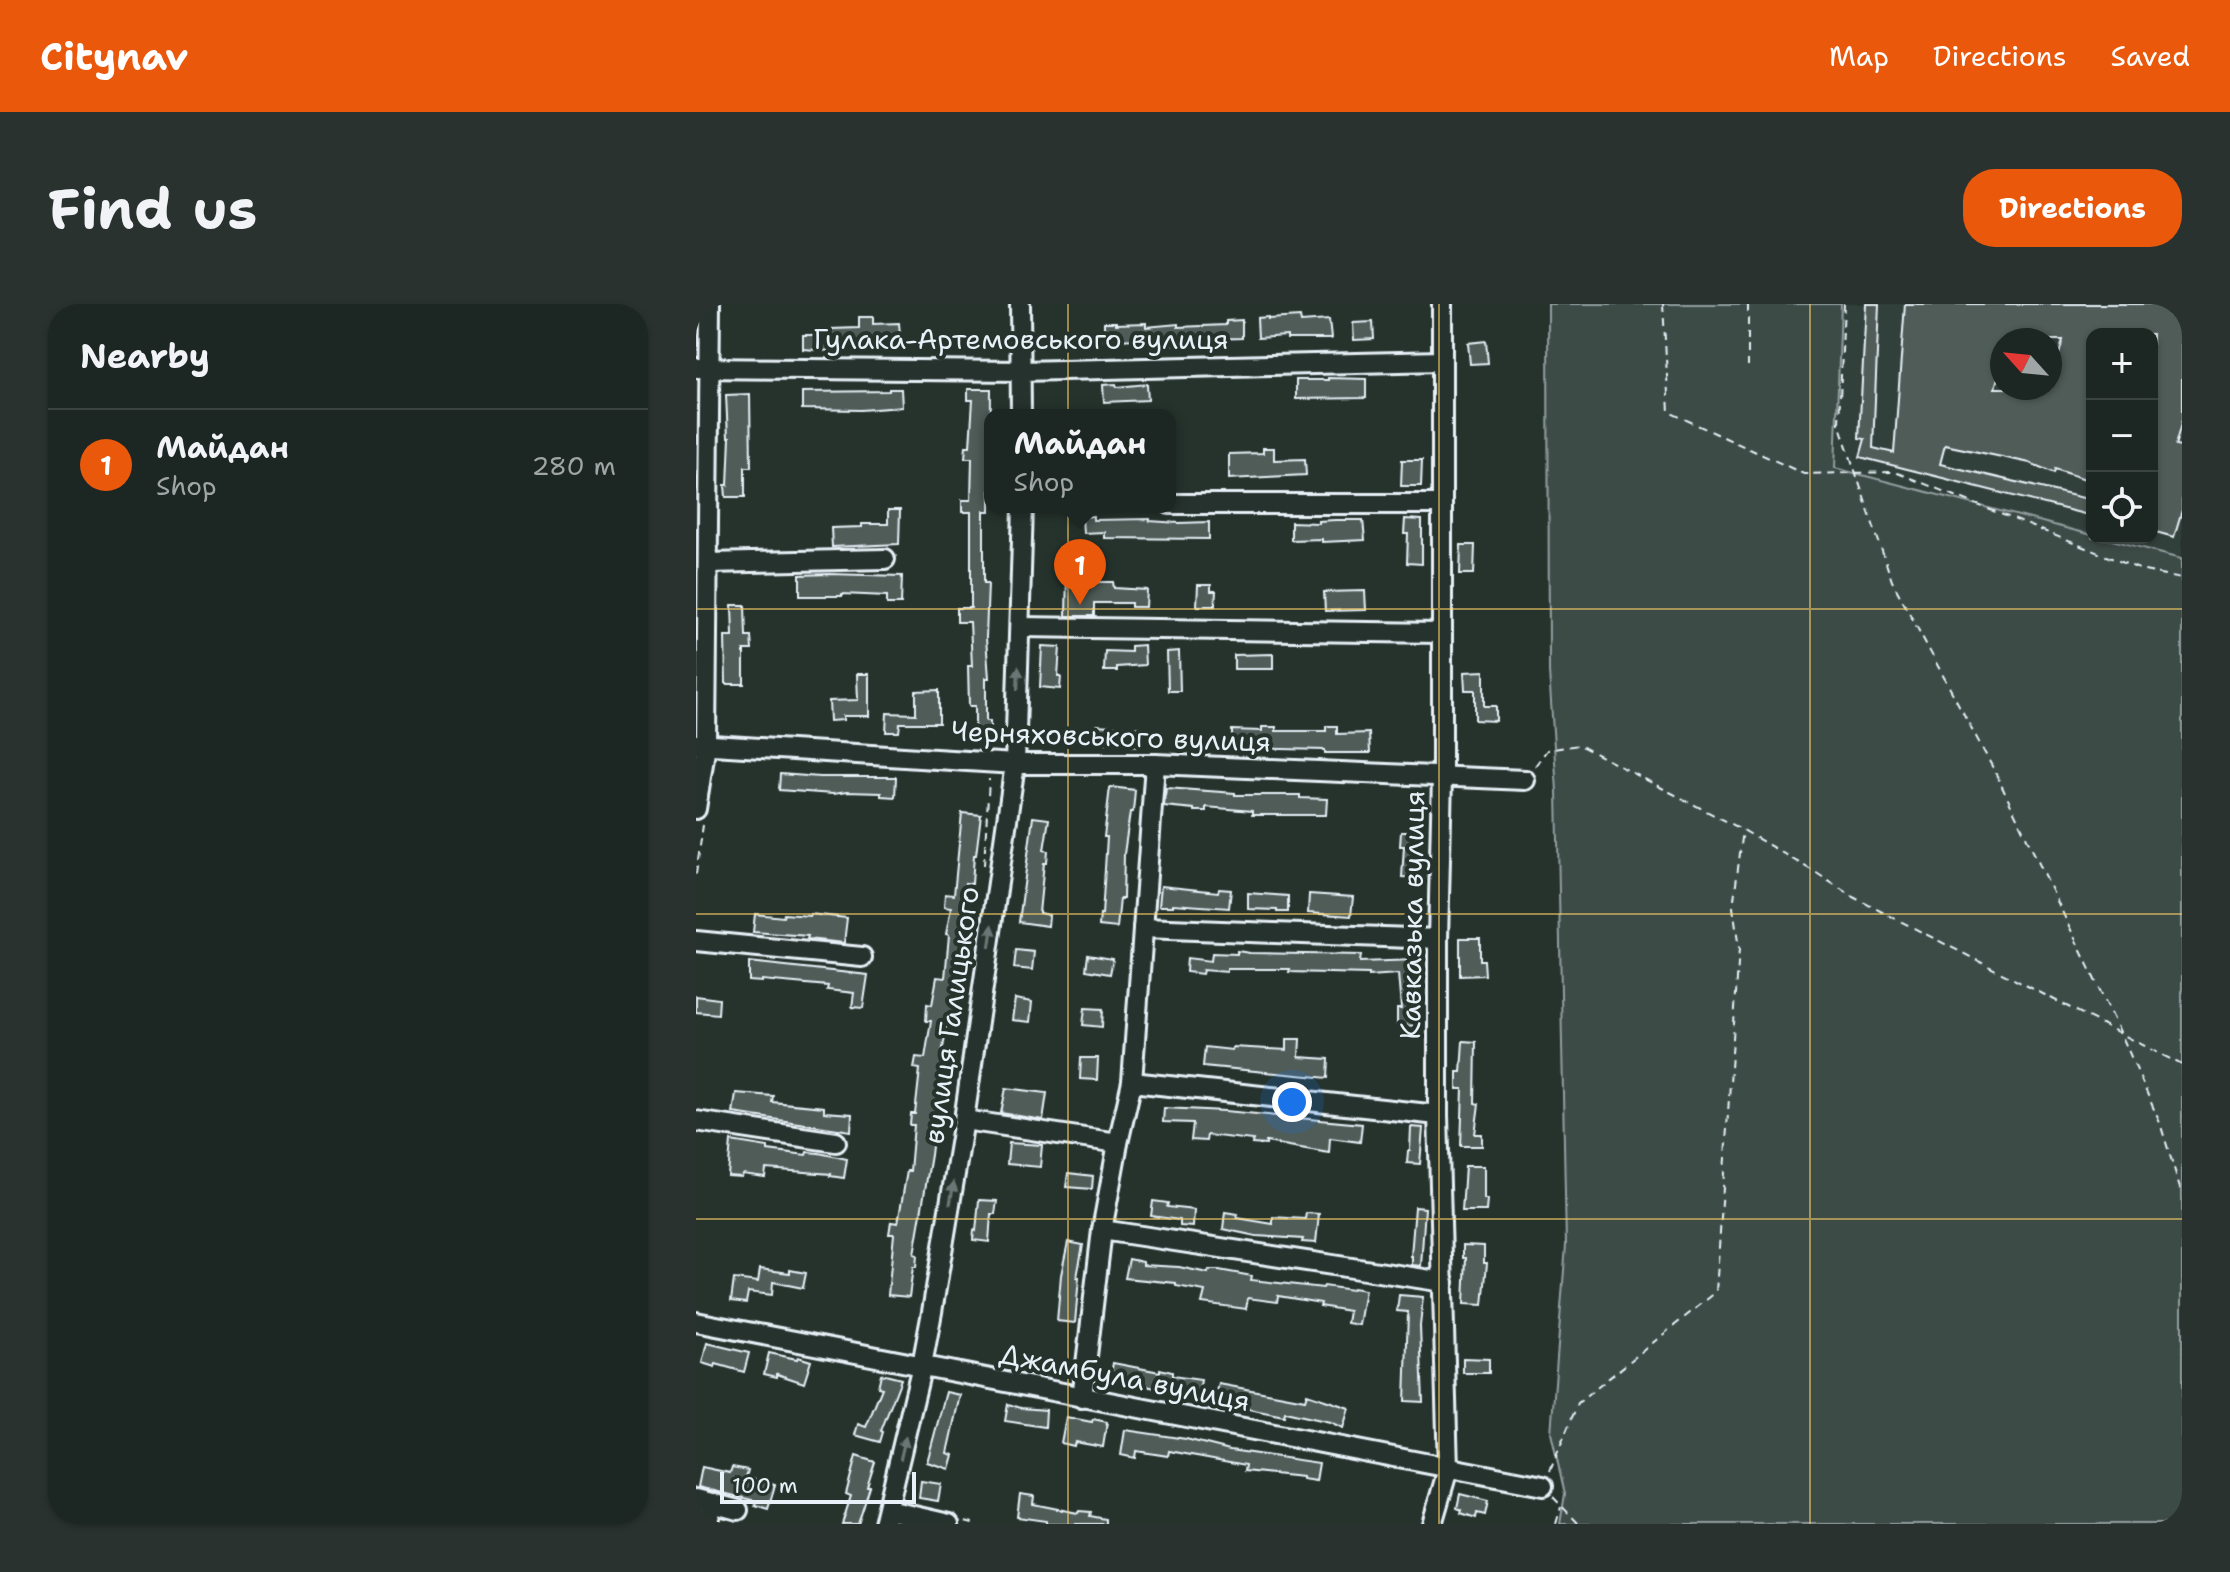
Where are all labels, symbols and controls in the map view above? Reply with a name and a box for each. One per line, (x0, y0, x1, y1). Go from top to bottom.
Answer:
text: Citynav (40, 31, 188, 82)
text: Map (1829, 37, 1889, 75)
text: Directions (1933, 37, 2067, 75)
text: Saved (2111, 37, 2190, 75)
button: Directions (1963, 169, 2182, 247)
text: Find us (48, 171, 257, 246)
street label: Гулака-Артемовського вулиця (813, 320, 1229, 358)
north arrow (1990, 328, 2062, 400)
map controls (2086, 328, 2158, 544)
button: + (2086, 328, 2158, 400)
text: Nearby (80, 333, 210, 379)
button: − (2086, 400, 2158, 472)
popup (984, 409, 1176, 513)
text: Майдан (1014, 423, 1146, 464)
text: Майдан (156, 427, 289, 468)
text: 1 (100, 448, 112, 483)
text: 280 m (531, 448, 616, 483)
text: Shop (1014, 464, 1074, 499)
text: Shop (156, 468, 217, 503)
button: locate (2086, 472, 2158, 544)
pin: 1 (1054, 539, 1106, 605)
one-way arrow (1012, 665, 1025, 690)
street label: Черняховського вулиця (950, 711, 1272, 761)
street label: Кавказька вулиця (1391, 790, 1433, 1040)
street label: вулиця Галицького (914, 884, 988, 1146)
one-way arrow (985, 923, 998, 948)
your location (1272, 1082, 1312, 1122)
one-way arrow (946, 1180, 959, 1205)
street label: Джамбула вулиця (997, 1334, 1253, 1420)
one-way arrow (897, 1436, 909, 1461)
scale bar (720, 1468, 916, 1504)
text: 100 m (732, 1471, 798, 1500)

